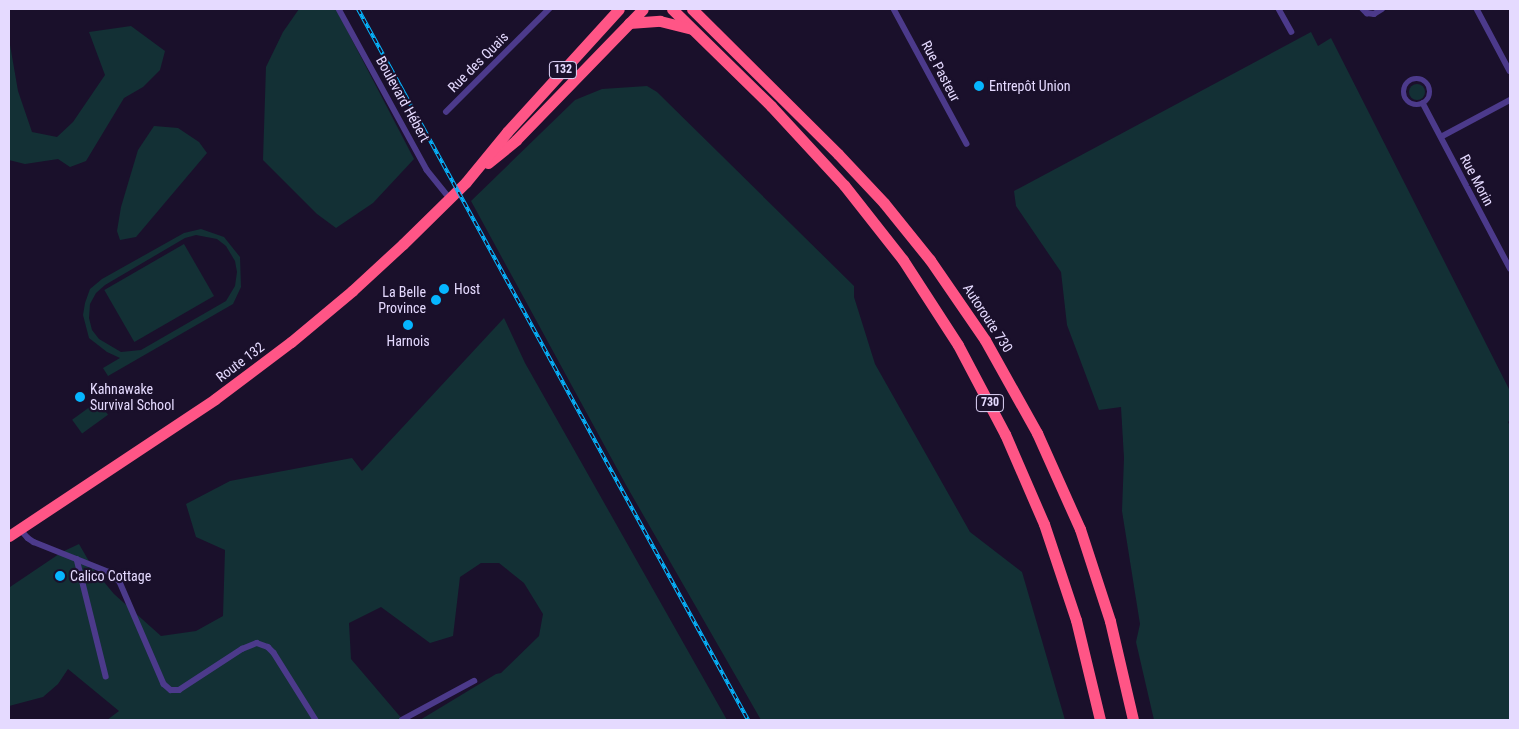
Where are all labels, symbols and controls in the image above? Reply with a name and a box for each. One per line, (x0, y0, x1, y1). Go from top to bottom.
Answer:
street label: Rue des Quais (444, 28, 512, 96)
street label: Rue Pasteur (918, 38, 964, 104)
street label: Boulevard Hébert (373, 53, 433, 145)
road number: 132 (548, 60, 578, 80)
place label: Entrepôt Union (989, 78, 1071, 94)
marker: Entrepôt Union (973, 80, 985, 92)
street label: Rue Morin (1456, 151, 1498, 209)
place label: Host (454, 281, 480, 297)
street label: Autoroute 730 (960, 281, 1016, 355)
marker: Host (438, 283, 450, 295)
place label: La Belle Province (378, 284, 426, 316)
marker: La Belle Province (430, 294, 442, 306)
marker: Harnois (402, 319, 414, 331)
place label: Harnois (386, 333, 430, 349)
street label: Route 132 (213, 338, 267, 386)
place label: Kahnawake Survival School (90, 381, 174, 414)
marker: Kahnawake Survival School (74, 391, 86, 403)
road number: 730 (975, 393, 1005, 412)
place label: Calico Cottage (70, 568, 151, 584)
marker: Calico Cottage (54, 570, 66, 582)

